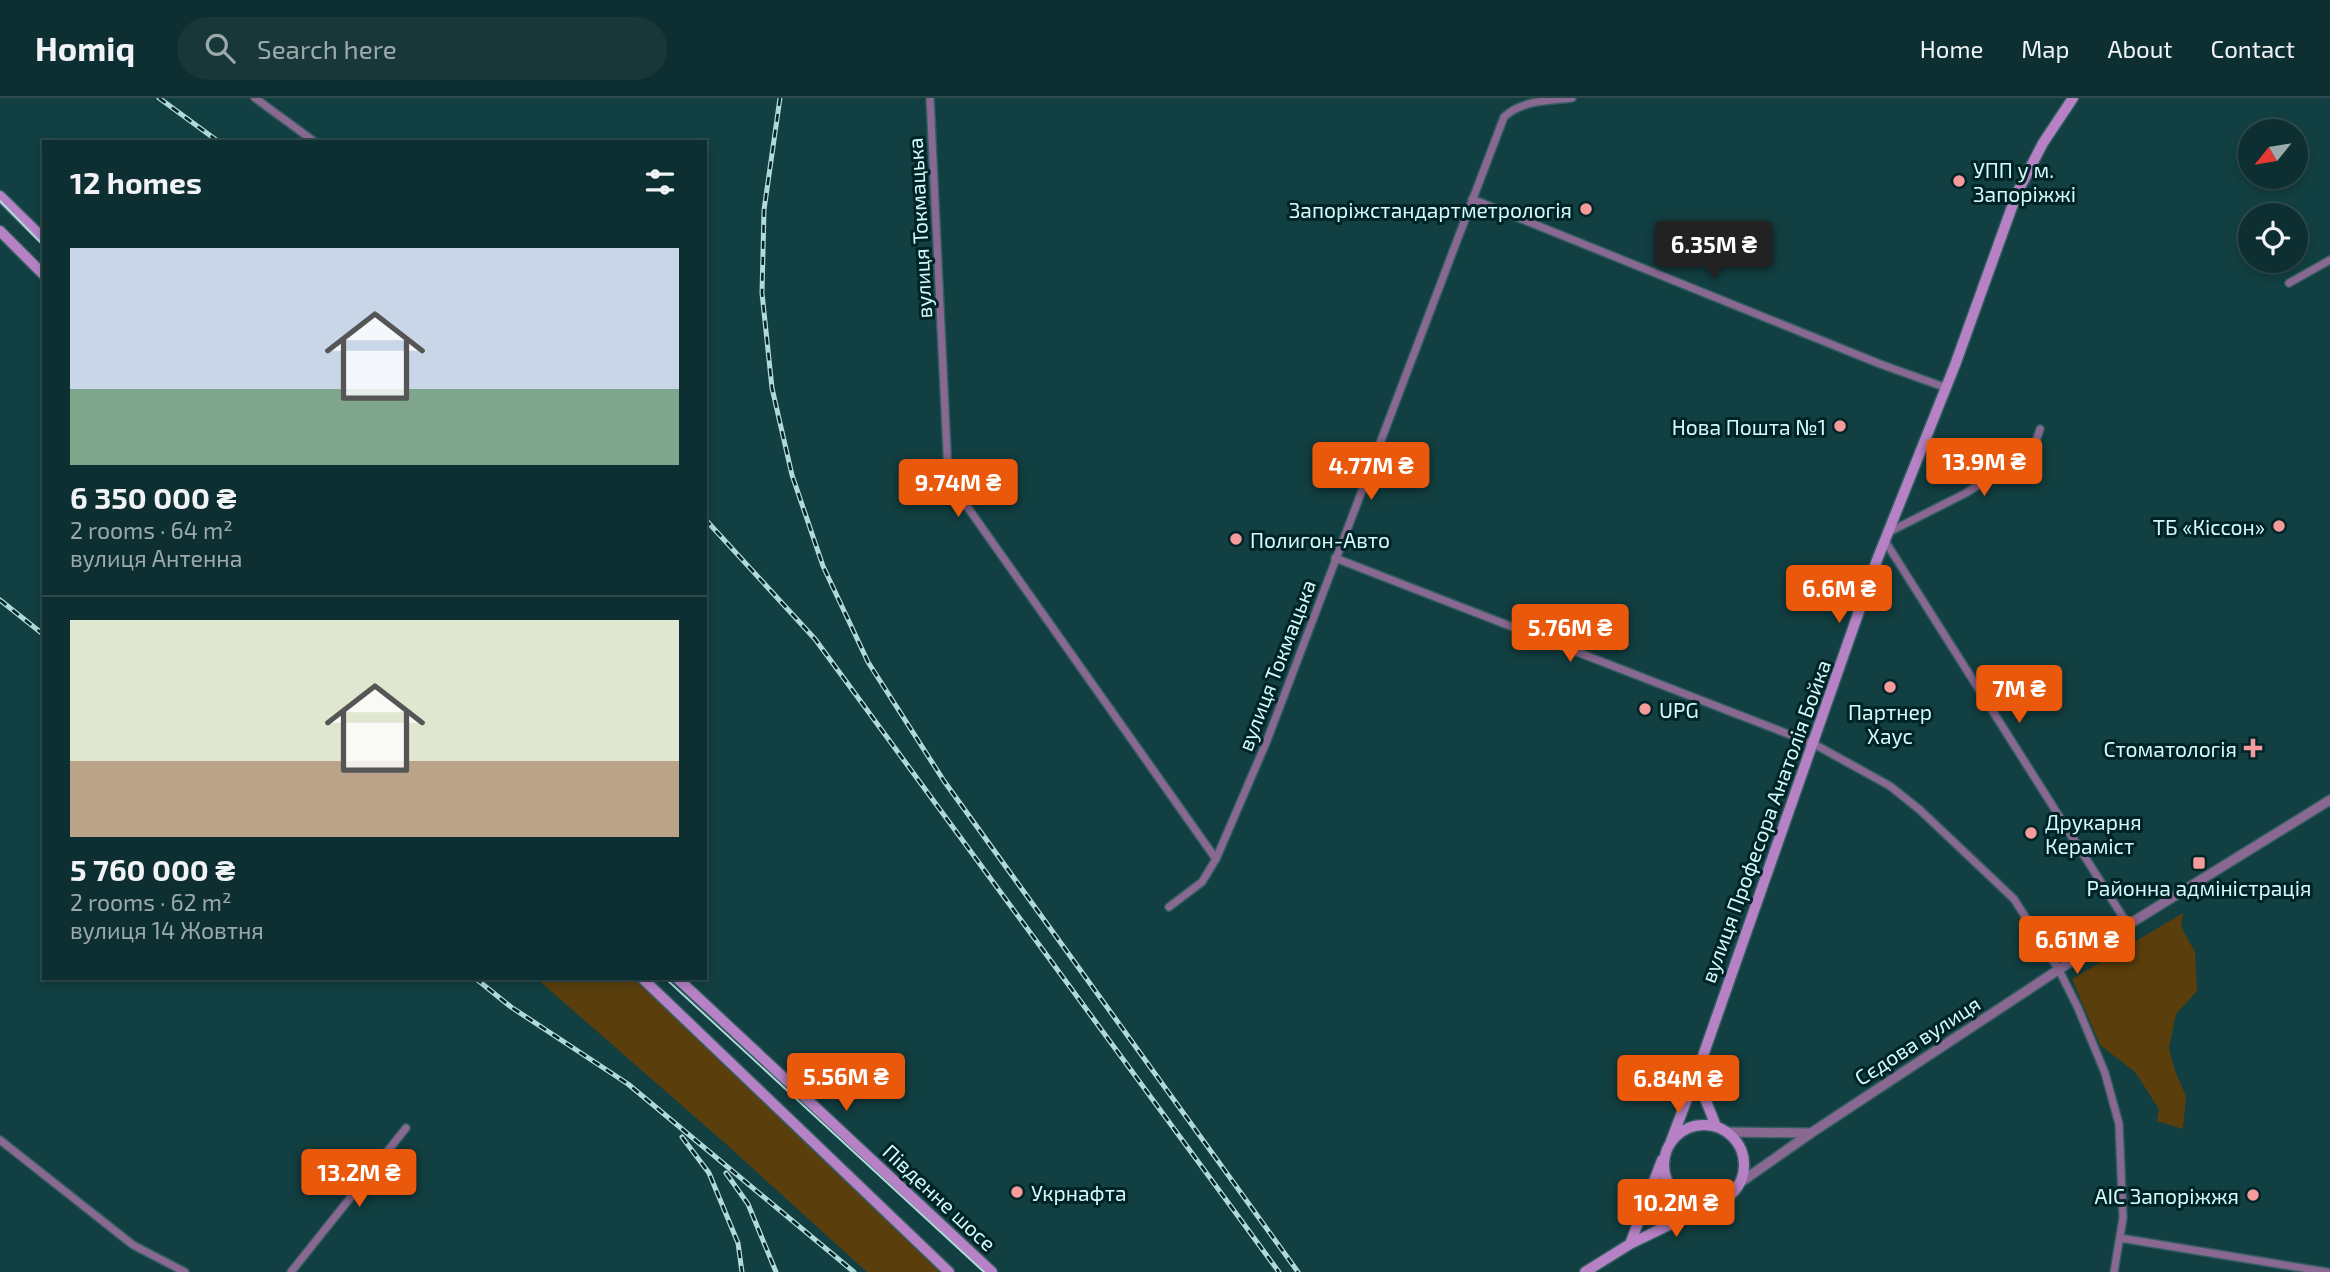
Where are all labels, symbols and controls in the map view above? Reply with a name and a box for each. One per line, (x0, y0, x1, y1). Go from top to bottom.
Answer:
search box (177, 17, 667, 80)
text: Homiq (35, 28, 135, 68)
icon: search (201, 29, 239, 67)
text: Search here (257, 33, 397, 64)
text: Home (1920, 34, 1983, 63)
text: Map (2021, 34, 2069, 63)
text: About (2107, 34, 2173, 63)
text: Contact (2211, 34, 2295, 63)
north arrow (2238, 119, 2308, 189)
map controls (2238, 119, 2308, 273)
street label: вулиця Токмацька (902, 137, 937, 319)
place label: УПП у м. Запоріжжі (1973, 157, 2076, 206)
icon: filters (641, 163, 679, 201)
text: 12 homes (70, 164, 202, 200)
marker: УПП у м. Запоріжжі (1951, 173, 1967, 189)
place label: Запоріжстандартметрологія (1289, 197, 1572, 222)
marker: Запоріжстандартметрологія (1578, 201, 1594, 217)
button: locate (2238, 203, 2308, 273)
pin: 6.35M ₴ (1649, 222, 1779, 281)
text: 6.35M ₴ (1671, 230, 1757, 258)
icon: home (312, 293, 438, 419)
place label: Нова Пошта №1 (1672, 414, 1826, 439)
marker: Нова Пошта №1 (1832, 418, 1848, 434)
pin: 13.9M ₴ (1919, 438, 2049, 498)
pin: 4.77M ₴ (1306, 442, 1436, 502)
text: 13.9M ₴ (1942, 447, 2026, 475)
text: 4.77M ₴ (1328, 451, 1414, 479)
pin: 9.74M ₴ (893, 460, 1023, 519)
text: 9.74M ₴ (915, 468, 1001, 496)
text: 6 350 000 ₴ (70, 479, 236, 515)
place label: ТБ «Кіссон» (2153, 514, 2265, 539)
text: 2 rooms · 64 m² (70, 516, 233, 544)
marker: ТБ «Кіссон» (2271, 518, 2287, 534)
place label: Полигон-Авто (1250, 527, 1390, 552)
marker: Полигон-Авто (1228, 531, 1244, 547)
text: вулиця Антенна (70, 544, 242, 572)
pin: 6.6M ₴ (1782, 566, 1896, 625)
text: 6.6M ₴ (1802, 574, 1876, 602)
street label: вулиця Токмацька (1232, 576, 1321, 754)
pin: 5.76M ₴ (1505, 604, 1635, 664)
text: 5.76M ₴ (1528, 613, 1612, 641)
street label: вулиця Професора Анатолія Бойка (1695, 656, 1836, 986)
icon: home (312, 665, 438, 791)
pin: 7M ₴ (1978, 666, 2060, 725)
text: 7M ₴ (1992, 674, 2046, 702)
marker: Партнер Хаус (1882, 679, 1898, 695)
place label: UPG (1659, 697, 1699, 722)
place label: Партнер Хаус (1848, 699, 1932, 749)
marker: UPG (1637, 701, 1653, 717)
place label: Стоматологія (2104, 736, 2237, 761)
marker: Стоматологія (2243, 738, 2263, 758)
place label: Друкарня Кераміст (2045, 809, 2142, 858)
marker: Друкарня Кераміст (2023, 825, 2039, 841)
text: 5 760 000 ₴ (70, 851, 235, 887)
marker: Районна адміністрація (2191, 855, 2207, 871)
place label: Районна адміністрація (2086, 875, 2312, 900)
text: 2 rooms · 62 m² (70, 888, 232, 916)
text: вулиця 14 Жовтня (70, 916, 264, 944)
pin: 6.61M ₴ (2012, 916, 2142, 976)
text: 6.61M ₴ (2035, 925, 2119, 953)
street label: Сєдова вулиця (1850, 990, 1985, 1091)
pin: 5.56M ₴ (781, 1054, 911, 1113)
pin: 6.84M ₴ (1613, 1056, 1743, 1115)
text: 5.56M ₴ (803, 1062, 889, 1090)
text: 6.84M ₴ (1633, 1064, 1723, 1092)
street label: Південне шосе (878, 1138, 1002, 1256)
pin: 13.2M ₴ (294, 1150, 424, 1209)
text: 13.2M ₴ (317, 1158, 401, 1186)
place label: Укрнафта (1031, 1180, 1127, 1205)
pin: 10.2M ₴ (1611, 1180, 1741, 1239)
place label: АІС Запоріжжя (2095, 1183, 2239, 1208)
marker: Укрнафта (1009, 1184, 1025, 1200)
marker: АІС Запоріжжя (2245, 1187, 2261, 1203)
text: 10.2M ₴ (1634, 1188, 1718, 1216)

